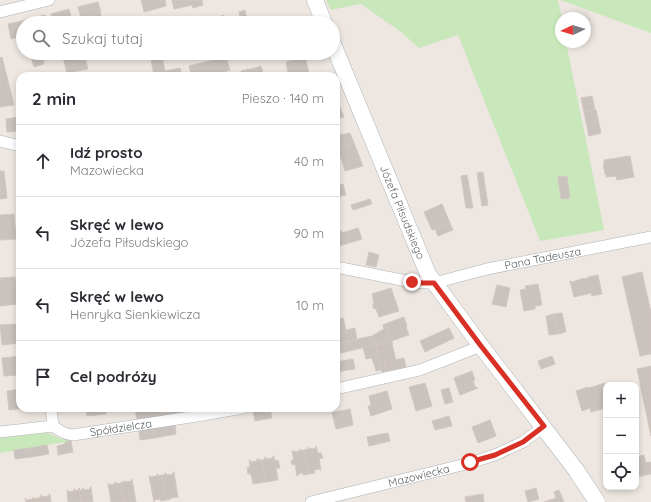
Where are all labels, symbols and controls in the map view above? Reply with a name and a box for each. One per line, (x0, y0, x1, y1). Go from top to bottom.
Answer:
north arrow (555, 12, 591, 48)
search box (16, 16, 340, 60)
icon: search (30, 27, 52, 49)
text: Szukaj tutaj (62, 29, 143, 48)
text: 2 min (32, 88, 76, 109)
text: Pieszo · 140 m (242, 90, 324, 106)
text: Idź prosto (70, 143, 143, 162)
icon: ahead (32, 150, 54, 172)
text: 40 m (294, 153, 324, 169)
text: Mazowiecka (70, 162, 144, 178)
street label: Józefa Piłsudskiego (377, 163, 428, 262)
text: Skręć w lewo (70, 215, 164, 234)
icon: left (32, 222, 54, 244)
text: 90 m (294, 225, 324, 241)
text: Józefa Piłsudskiego (70, 234, 188, 250)
street label: Pana Tadeusza (503, 244, 582, 272)
route end (403, 273, 421, 291)
text: Skręć w lewo (70, 287, 164, 306)
icon: left (32, 294, 54, 316)
text: 10 m (296, 297, 324, 313)
text: Henryka Sienkiewicza (70, 306, 200, 322)
icon: arrive (32, 366, 54, 388)
text: Cel podróży (70, 367, 157, 386)
map controls (603, 382, 639, 490)
button: + (603, 382, 639, 418)
street label: Spółdzielcza (89, 416, 153, 439)
button: − (603, 418, 639, 454)
route start (461, 453, 479, 471)
button: locate (603, 454, 639, 490)
street label: Mazowiecka (387, 461, 451, 490)

